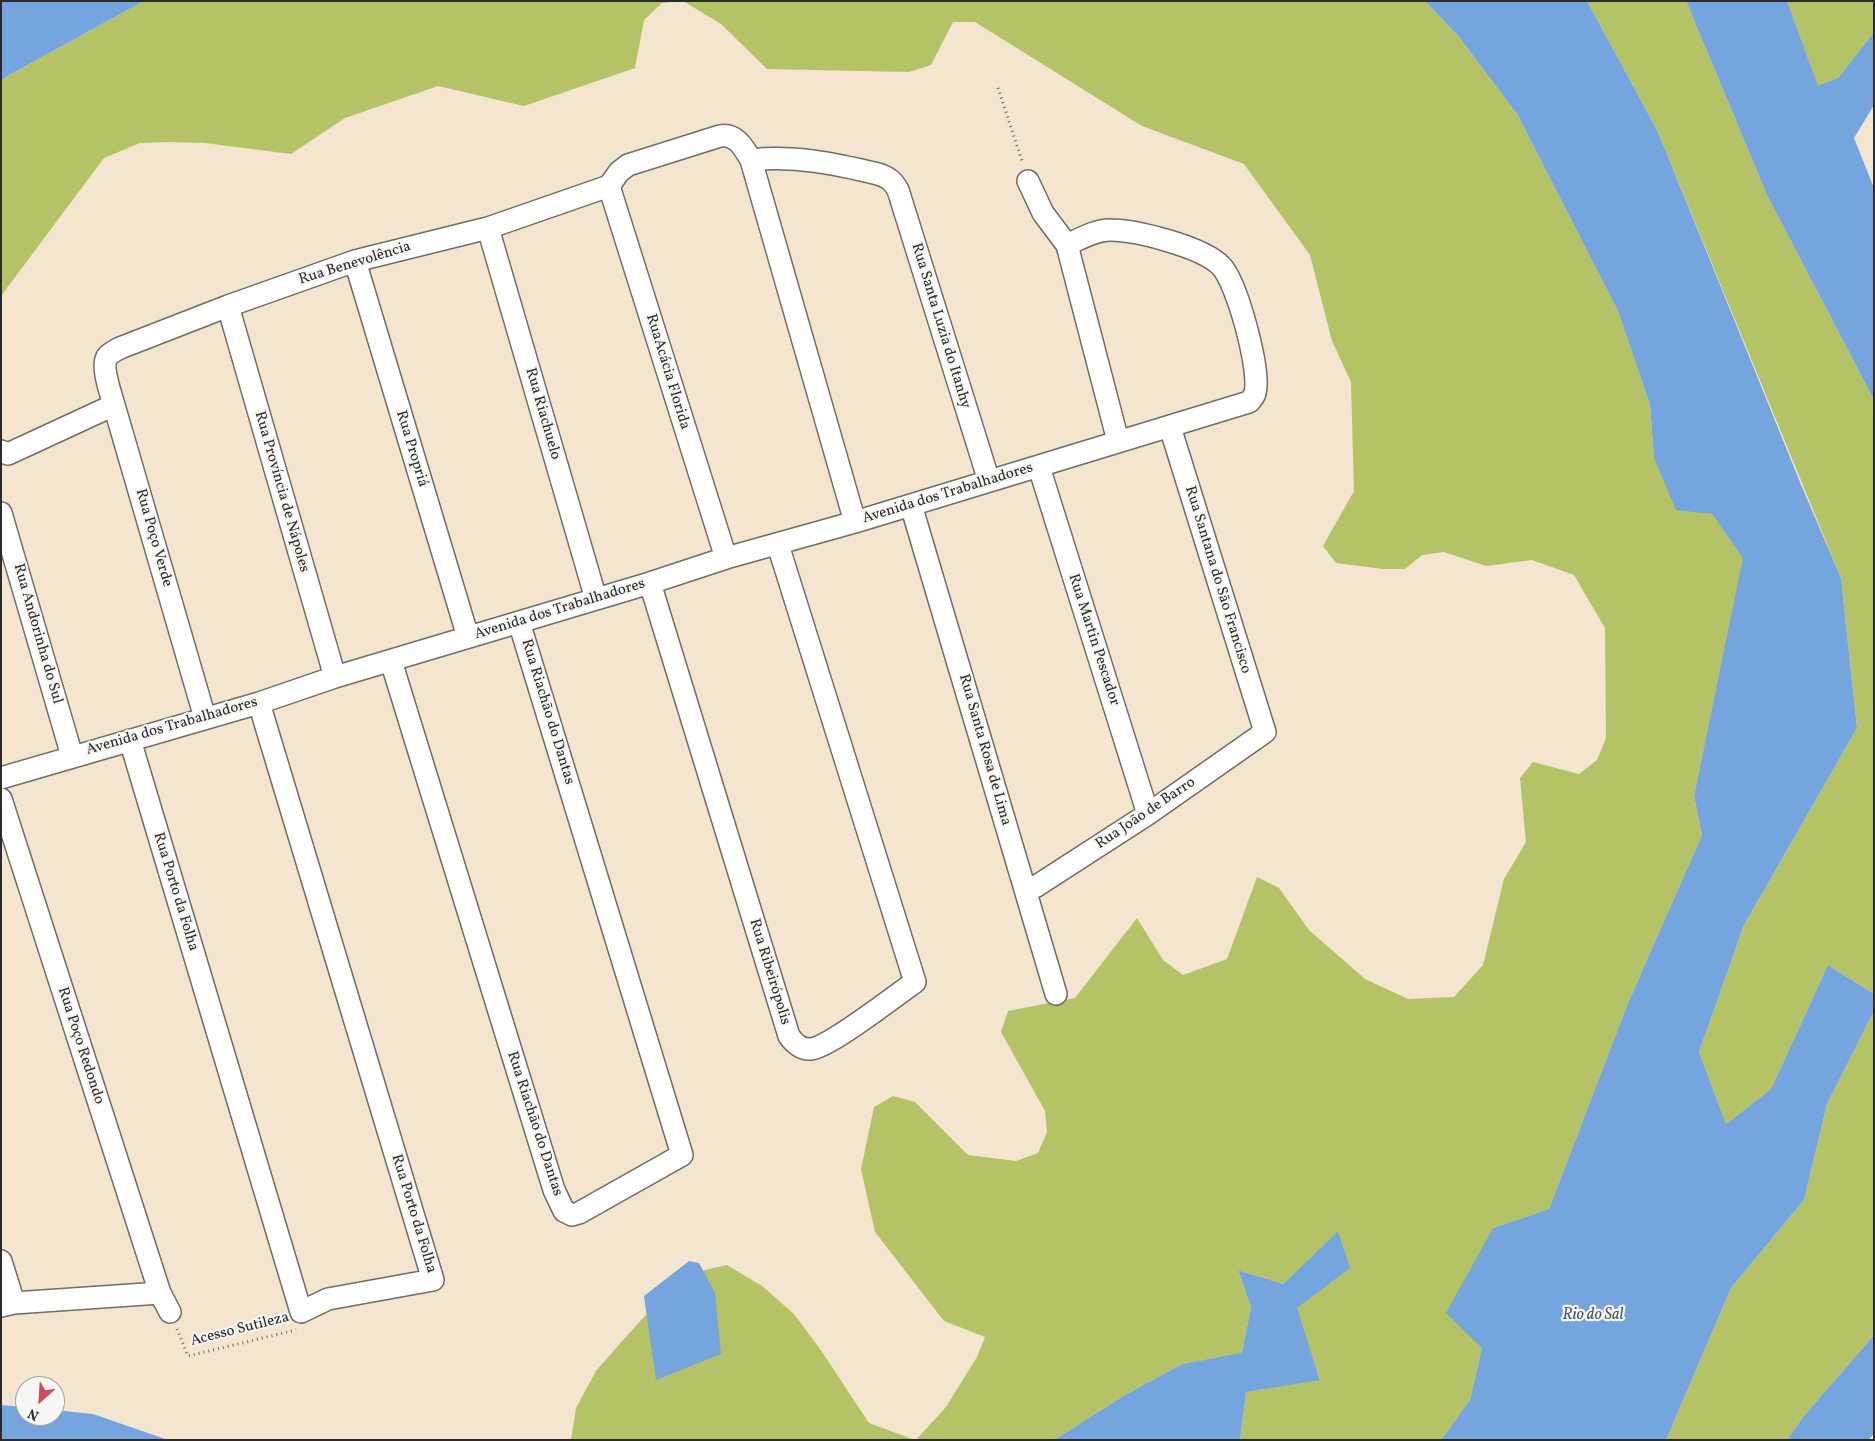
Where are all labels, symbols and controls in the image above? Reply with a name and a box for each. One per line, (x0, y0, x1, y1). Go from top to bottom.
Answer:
street label: Rua Benevolência (297, 238, 413, 290)
street label: Rua Santa Luzia do Itanhy (906, 241, 974, 411)
street label: RuaAcácia Florida (641, 312, 693, 432)
street label: Rua Riachuelo (520, 366, 564, 462)
street label: Rua Província de Nápoles (249, 409, 313, 575)
street label: Rua Propriá (391, 409, 431, 489)
street label: Avenida dos Trabalhadores (860, 459, 1036, 529)
street label: Rua Santana do São Francisco (1180, 484, 1254, 676)
street label: Rua Poço Verde (130, 487, 176, 589)
street label: Rua Andorinha do Sul (8, 562, 66, 706)
street label: Rua Martin Pescador (1063, 572, 1123, 708)
street label: Avenida dos Trabalhadores (472, 575, 648, 645)
street label: Rua Riachão do Dantas (516, 637, 578, 787)
street label: Rua Santa Rosa de Lima (954, 672, 1014, 828)
street label: Avenida dos Trabalhadores (84, 694, 260, 760)
street label: Rua João de Barro (1093, 774, 1199, 854)
street label: Rua Porto da Folha (148, 830, 202, 954)
street label: Rua Ribeirópolis (744, 917, 794, 1027)
street label: Rua Poço Redondo (53, 985, 107, 1107)
street label: Rua Riachão do Dantas (502, 1049, 566, 1199)
street label: Rua Porto da Folha (386, 1152, 440, 1276)
water label: Rio do Sal (1563, 1306, 1623, 1326)
street label: Acesso Sutileza (189, 1309, 291, 1351)
north arrow (15, 1376, 65, 1426)
text: N (25, 1403, 42, 1425)

